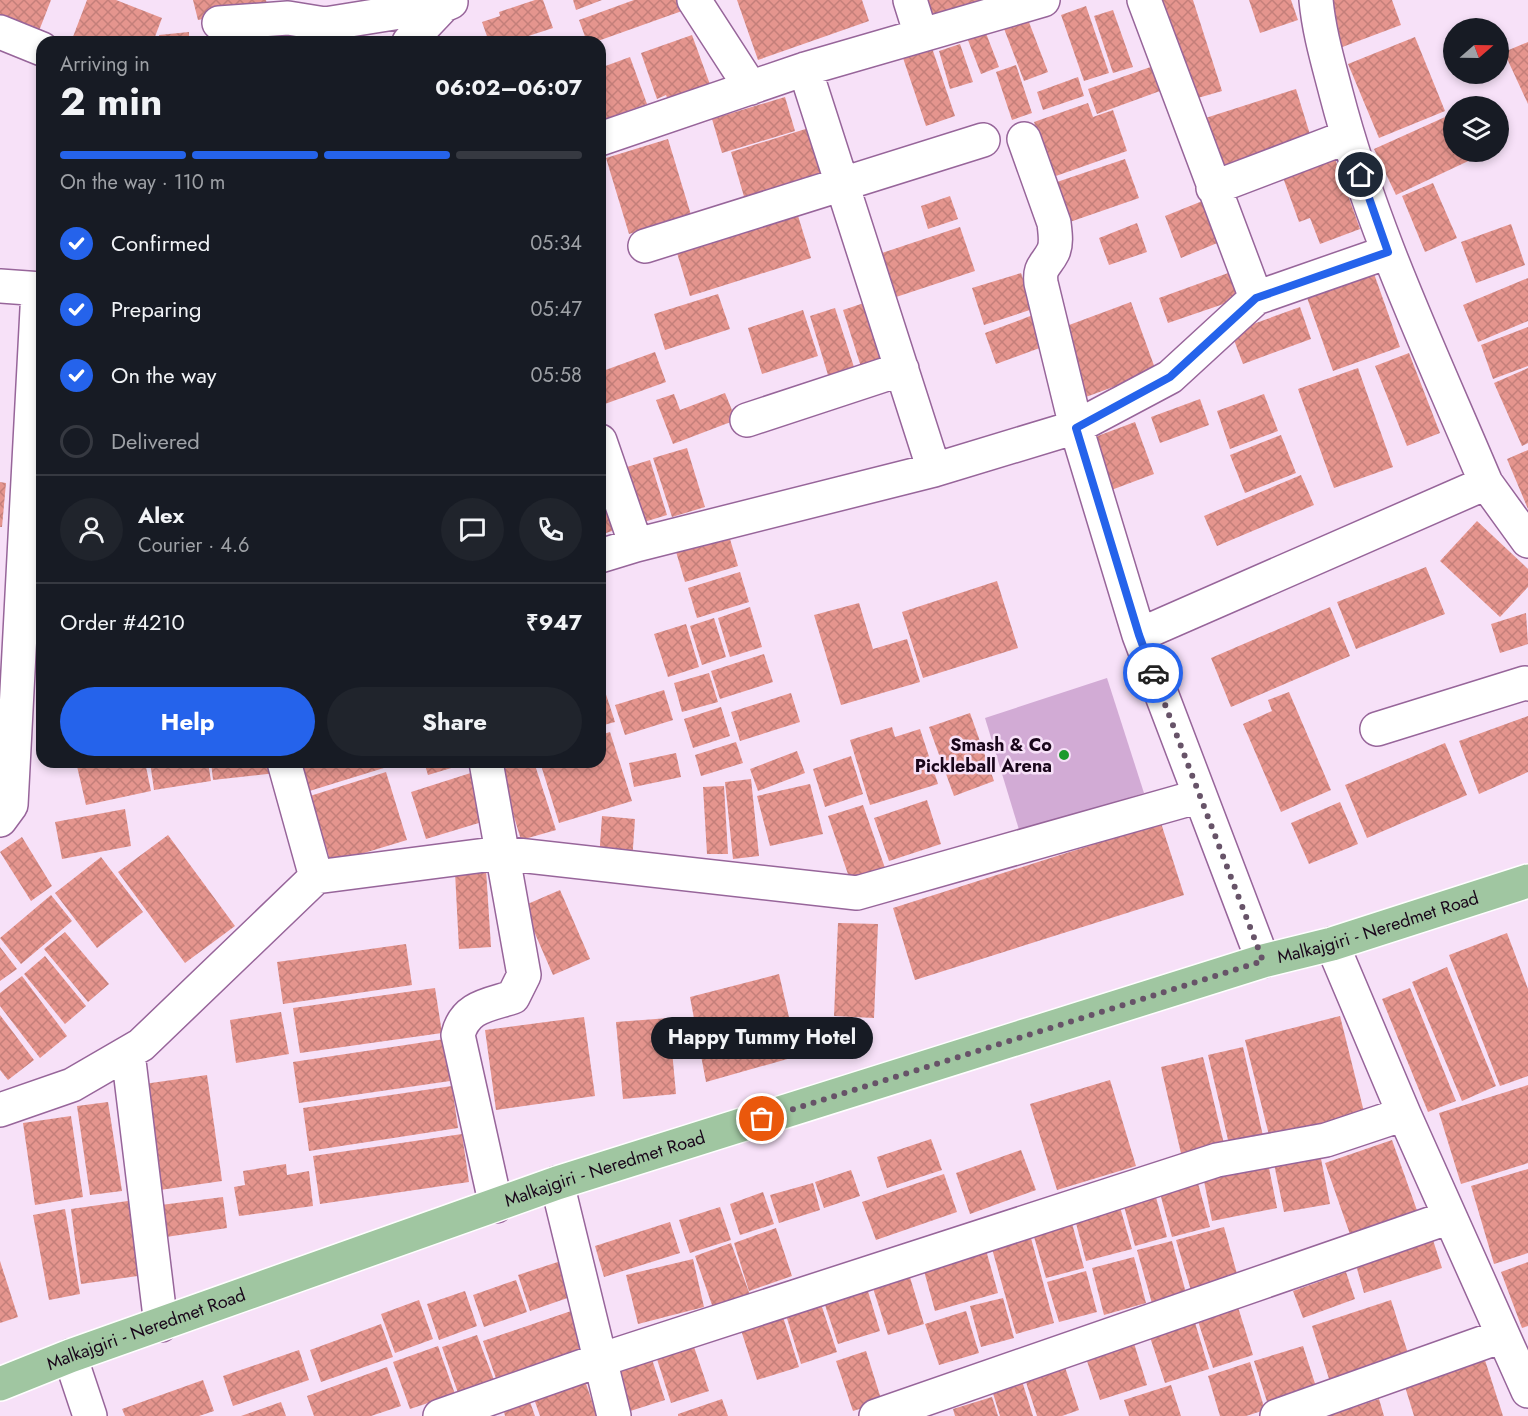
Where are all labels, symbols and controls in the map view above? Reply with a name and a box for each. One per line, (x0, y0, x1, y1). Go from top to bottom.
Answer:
north arrow (1443, 18, 1509, 84)
map controls (1443, 18, 1509, 162)
text: Arriving in (60, 50, 150, 79)
text: 06:02–06:07 (435, 71, 582, 103)
text: 2 min (60, 73, 162, 130)
button: layers (1443, 96, 1509, 162)
pin (1335, 149, 1386, 200)
icon: home (1344, 158, 1377, 191)
text: On the way · 110 m (60, 168, 225, 197)
icon: check (60, 227, 93, 260)
text: Confirmed (111, 227, 210, 259)
text: 05:34 (530, 229, 582, 258)
icon: check (60, 293, 93, 326)
text: Preparing (111, 293, 202, 325)
text: 05:47 (531, 295, 582, 324)
icon: check (60, 359, 93, 392)
text: On the way (111, 359, 216, 391)
text: 05:58 (531, 361, 582, 390)
text: Delivered (111, 425, 200, 457)
button: person (60, 498, 123, 561)
button: chat (441, 498, 504, 561)
button: phone (519, 498, 582, 561)
text: Alex (138, 499, 184, 531)
text: Courier · 4.6 (138, 531, 250, 560)
text: Order #4210 (60, 606, 185, 638)
text: ₹947 (526, 606, 582, 638)
courier (1123, 643, 1183, 703)
icon: car (1137, 657, 1170, 690)
button: Help (60, 687, 315, 756)
button: Share (327, 687, 582, 756)
place label: Smash & Co Pickleball Arena (915, 732, 1052, 779)
marker: Smash & Co Pickleball Arena (1057, 748, 1071, 762)
street label: Malkajgiri - Neredmet Road (1274, 885, 1482, 970)
callout: Happy Tummy Hotel (651, 1017, 873, 1059)
text: Happy Tummy Hotel (668, 1023, 856, 1052)
pin (736, 1093, 787, 1144)
icon: bag (745, 1102, 778, 1135)
street label: Malkajgiri - Neredmet Road (501, 1124, 708, 1214)
street label: Malkajgiri - Neredmet Road (43, 1282, 249, 1377)

